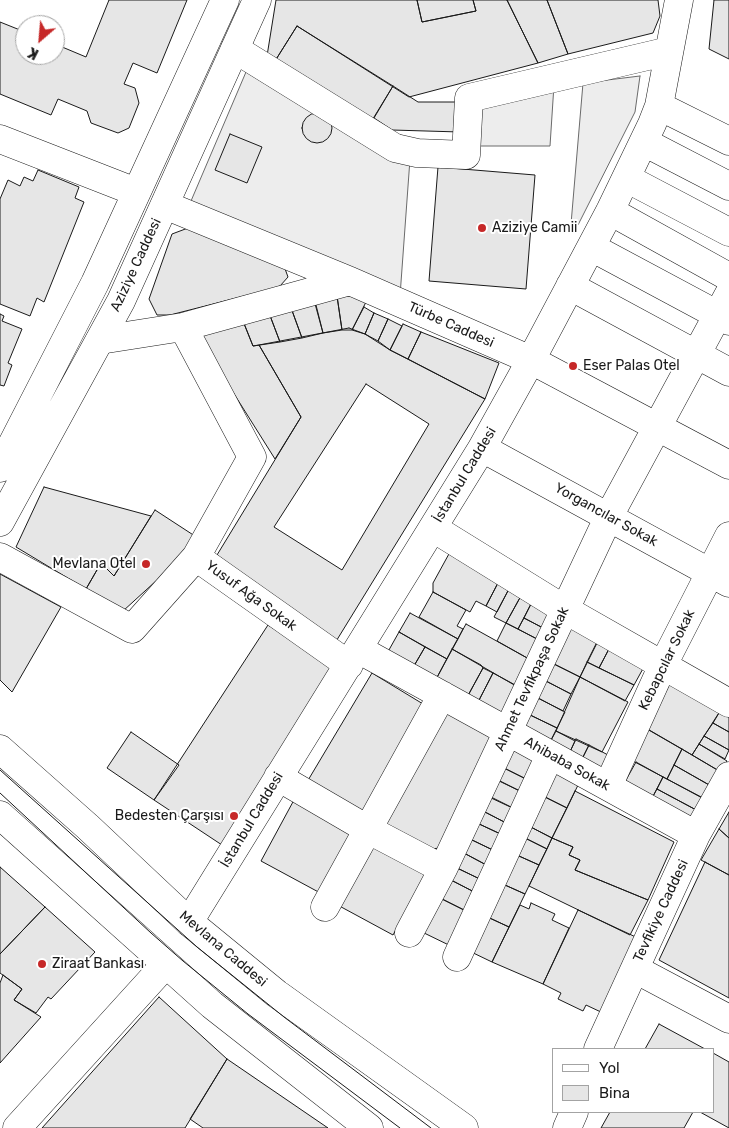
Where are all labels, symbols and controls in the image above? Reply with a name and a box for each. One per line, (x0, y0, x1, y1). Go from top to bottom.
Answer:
north arrow (15, 15, 65, 65)
text: K (25, 43, 41, 63)
street label: Aziziye Caddesi (107, 216, 165, 314)
place label: Aziziye Camii (492, 220, 577, 236)
marker: Aziziye Camii (476, 222, 488, 234)
street label: Türbe Caddesi (405, 299, 497, 351)
place label: Eser Palas Otel (583, 358, 680, 374)
marker: Eser Palas Otel (567, 360, 579, 372)
street label: İstanbul Caddesi (430, 424, 500, 526)
street label: Yorgancılar Sokak (551, 480, 661, 550)
place label: Mevlana Otel (53, 556, 136, 572)
street label: Yusuf Ağa Sokak (202, 557, 300, 635)
marker: Mevlana Otel (140, 558, 152, 570)
street label: Ahmet Tevfikpaşa Sokak (491, 604, 573, 754)
street label: Kebapcılar Sokak (635, 607, 699, 713)
street label: Ahibaba Sokak (521, 733, 613, 795)
street label: İstanbul Caddesi (217, 769, 287, 871)
place label: Bedesten Çarşısı (115, 808, 224, 824)
marker: Bedesten Çarşısı (228, 810, 240, 822)
street label: Tevfikiye Caddesi (630, 857, 692, 965)
street label: Mevlana Caddesi (176, 907, 270, 991)
place label: Ziraat Bankası (52, 956, 144, 972)
marker: Ziraat Bankası (36, 958, 48, 970)
legend (552, 1048, 714, 1113)
text: Yol (599, 1059, 620, 1077)
text: Bina (599, 1084, 630, 1102)

